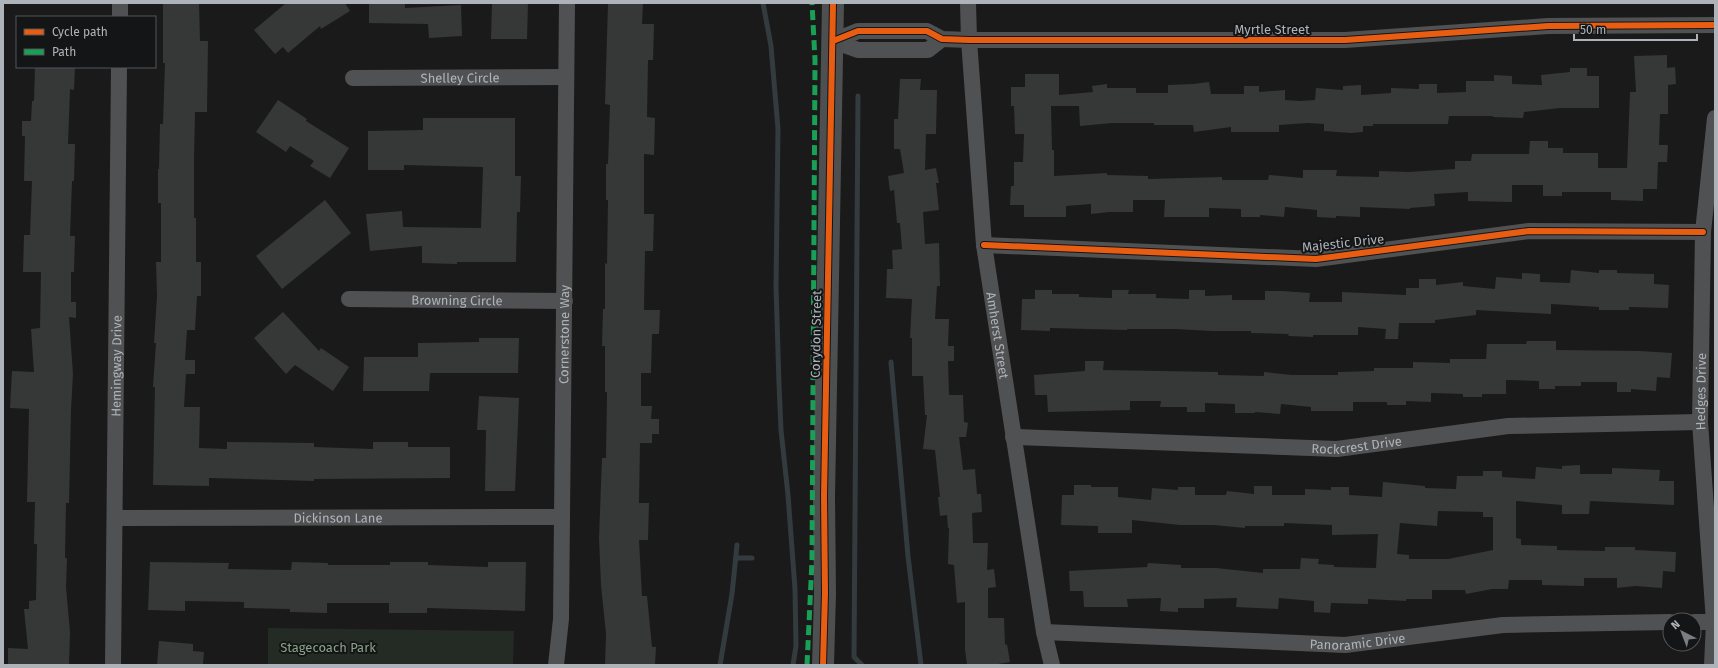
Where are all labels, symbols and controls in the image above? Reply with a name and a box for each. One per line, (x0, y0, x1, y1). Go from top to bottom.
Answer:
legend (16, 16, 156, 68)
scale bar (1574, 16, 1697, 42)
street label: Myrtle Street (1234, 22, 1310, 37)
text: 50 m (1580, 23, 1606, 37)
text: Cycle path (52, 25, 108, 39)
text: Path (52, 45, 76, 59)
street label: Shelley Circle (420, 70, 500, 85)
street label: Majestic Drive (1301, 231, 1385, 255)
street label: Cornerstone Way (556, 284, 572, 384)
street label: Corydon Street (808, 290, 824, 378)
street label: Amherst Street (984, 291, 1012, 380)
street label: Browning Circle (411, 292, 503, 308)
street label: Hemingway Drive (108, 315, 124, 417)
street label: Hedges Drive (1692, 353, 1709, 431)
street label: Rockcrest Drive (1311, 433, 1403, 457)
street label: Dickinson Lane (293, 510, 383, 525)
north arrow (1662, 612, 1702, 652)
text: N (1669, 618, 1683, 632)
street label: Panoramic Drive (1310, 630, 1406, 653)
park label: Stagecoach Park (280, 640, 376, 655)

